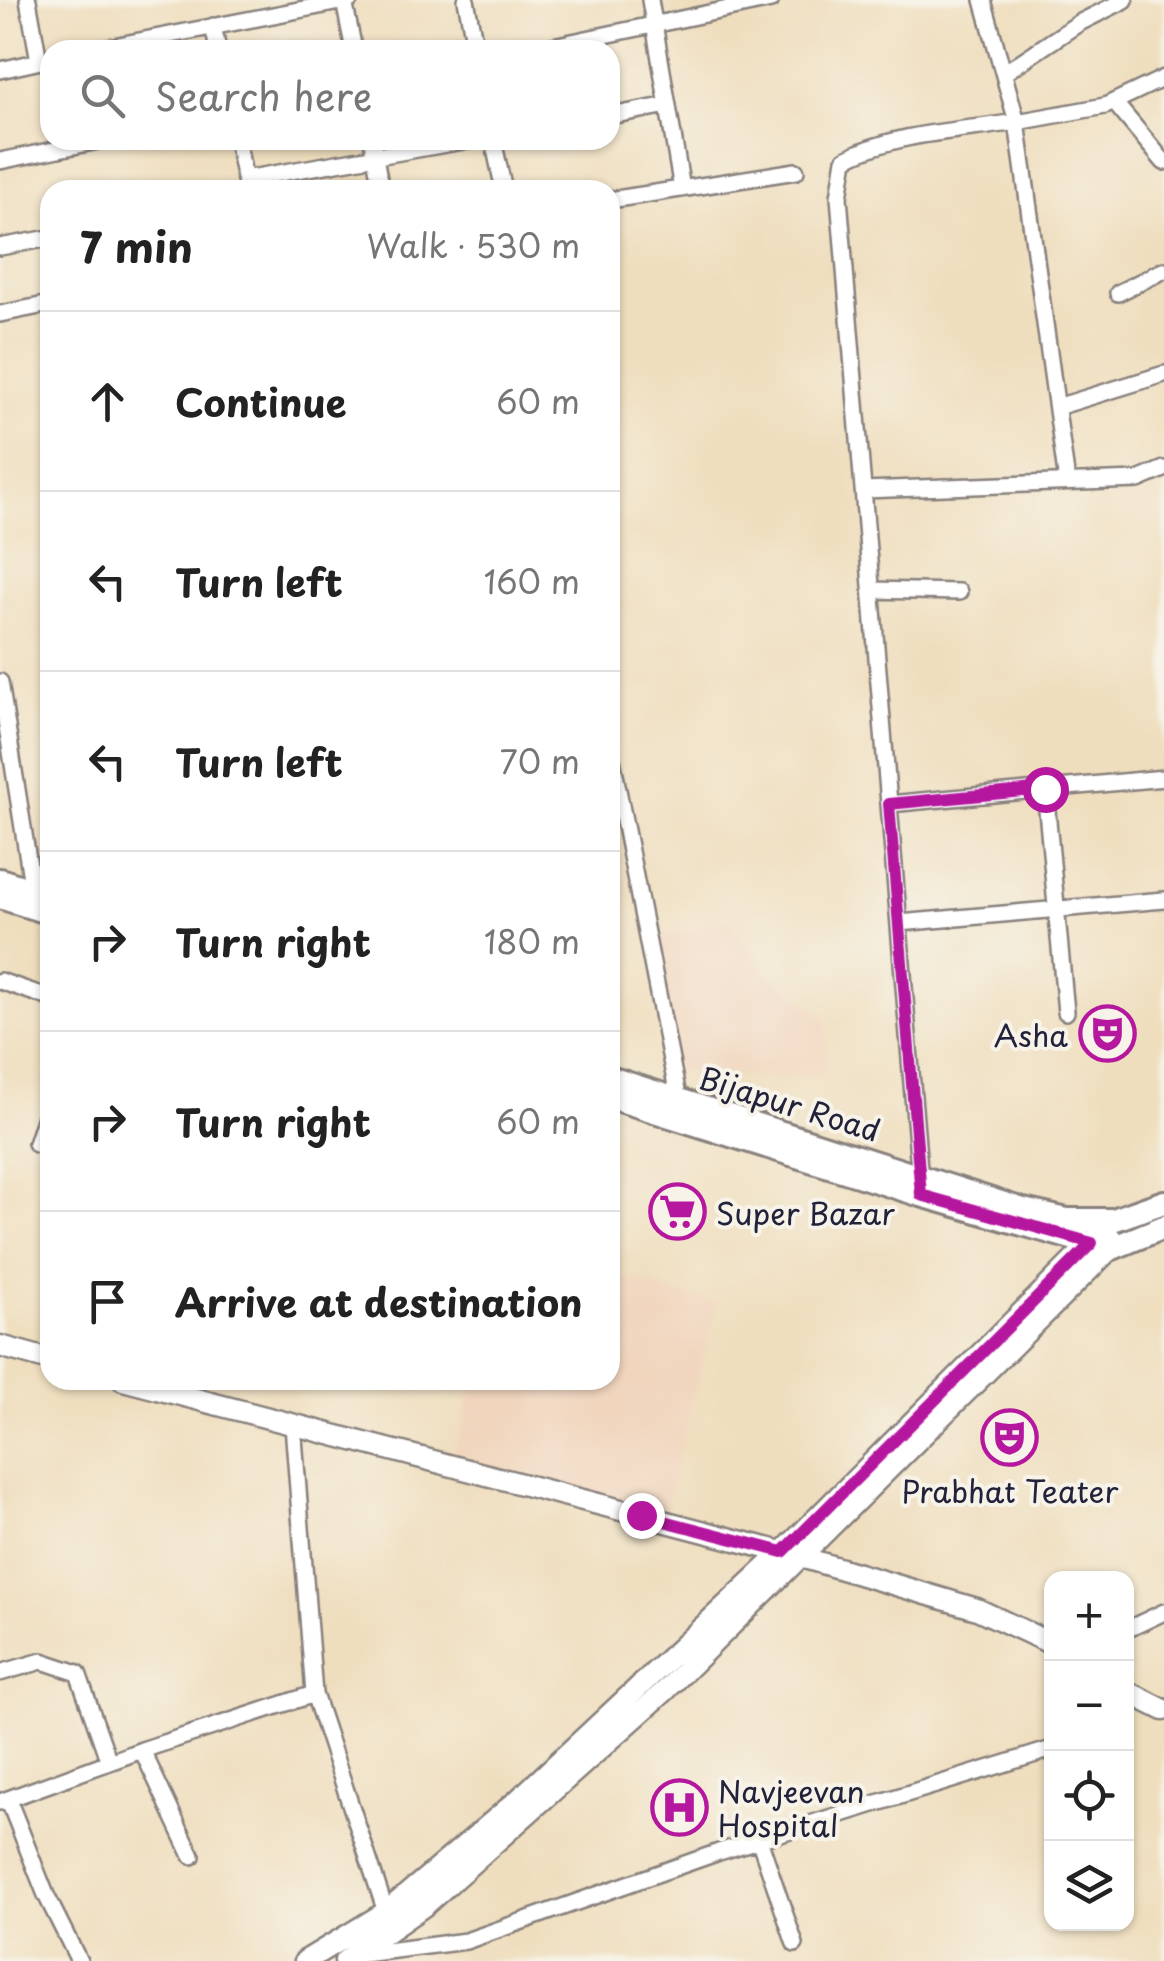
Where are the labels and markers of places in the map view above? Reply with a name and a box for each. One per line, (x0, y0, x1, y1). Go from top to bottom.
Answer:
theatre icon: Asha (1077, 1004, 1137, 1064)
place label: Asha (994, 1012, 1068, 1057)
supermarket icon: Super Bazar (647, 1182, 707, 1242)
place label: Super Bazar (716, 1190, 895, 1235)
theatre icon: Prabhat Teater (980, 1407, 1040, 1467)
place label: Prabhat Teater (902, 1468, 1119, 1513)
place label: Navjeevan Hospital (718, 1768, 865, 1847)
hospital icon: Navjeevan Hospital (649, 1777, 709, 1837)

